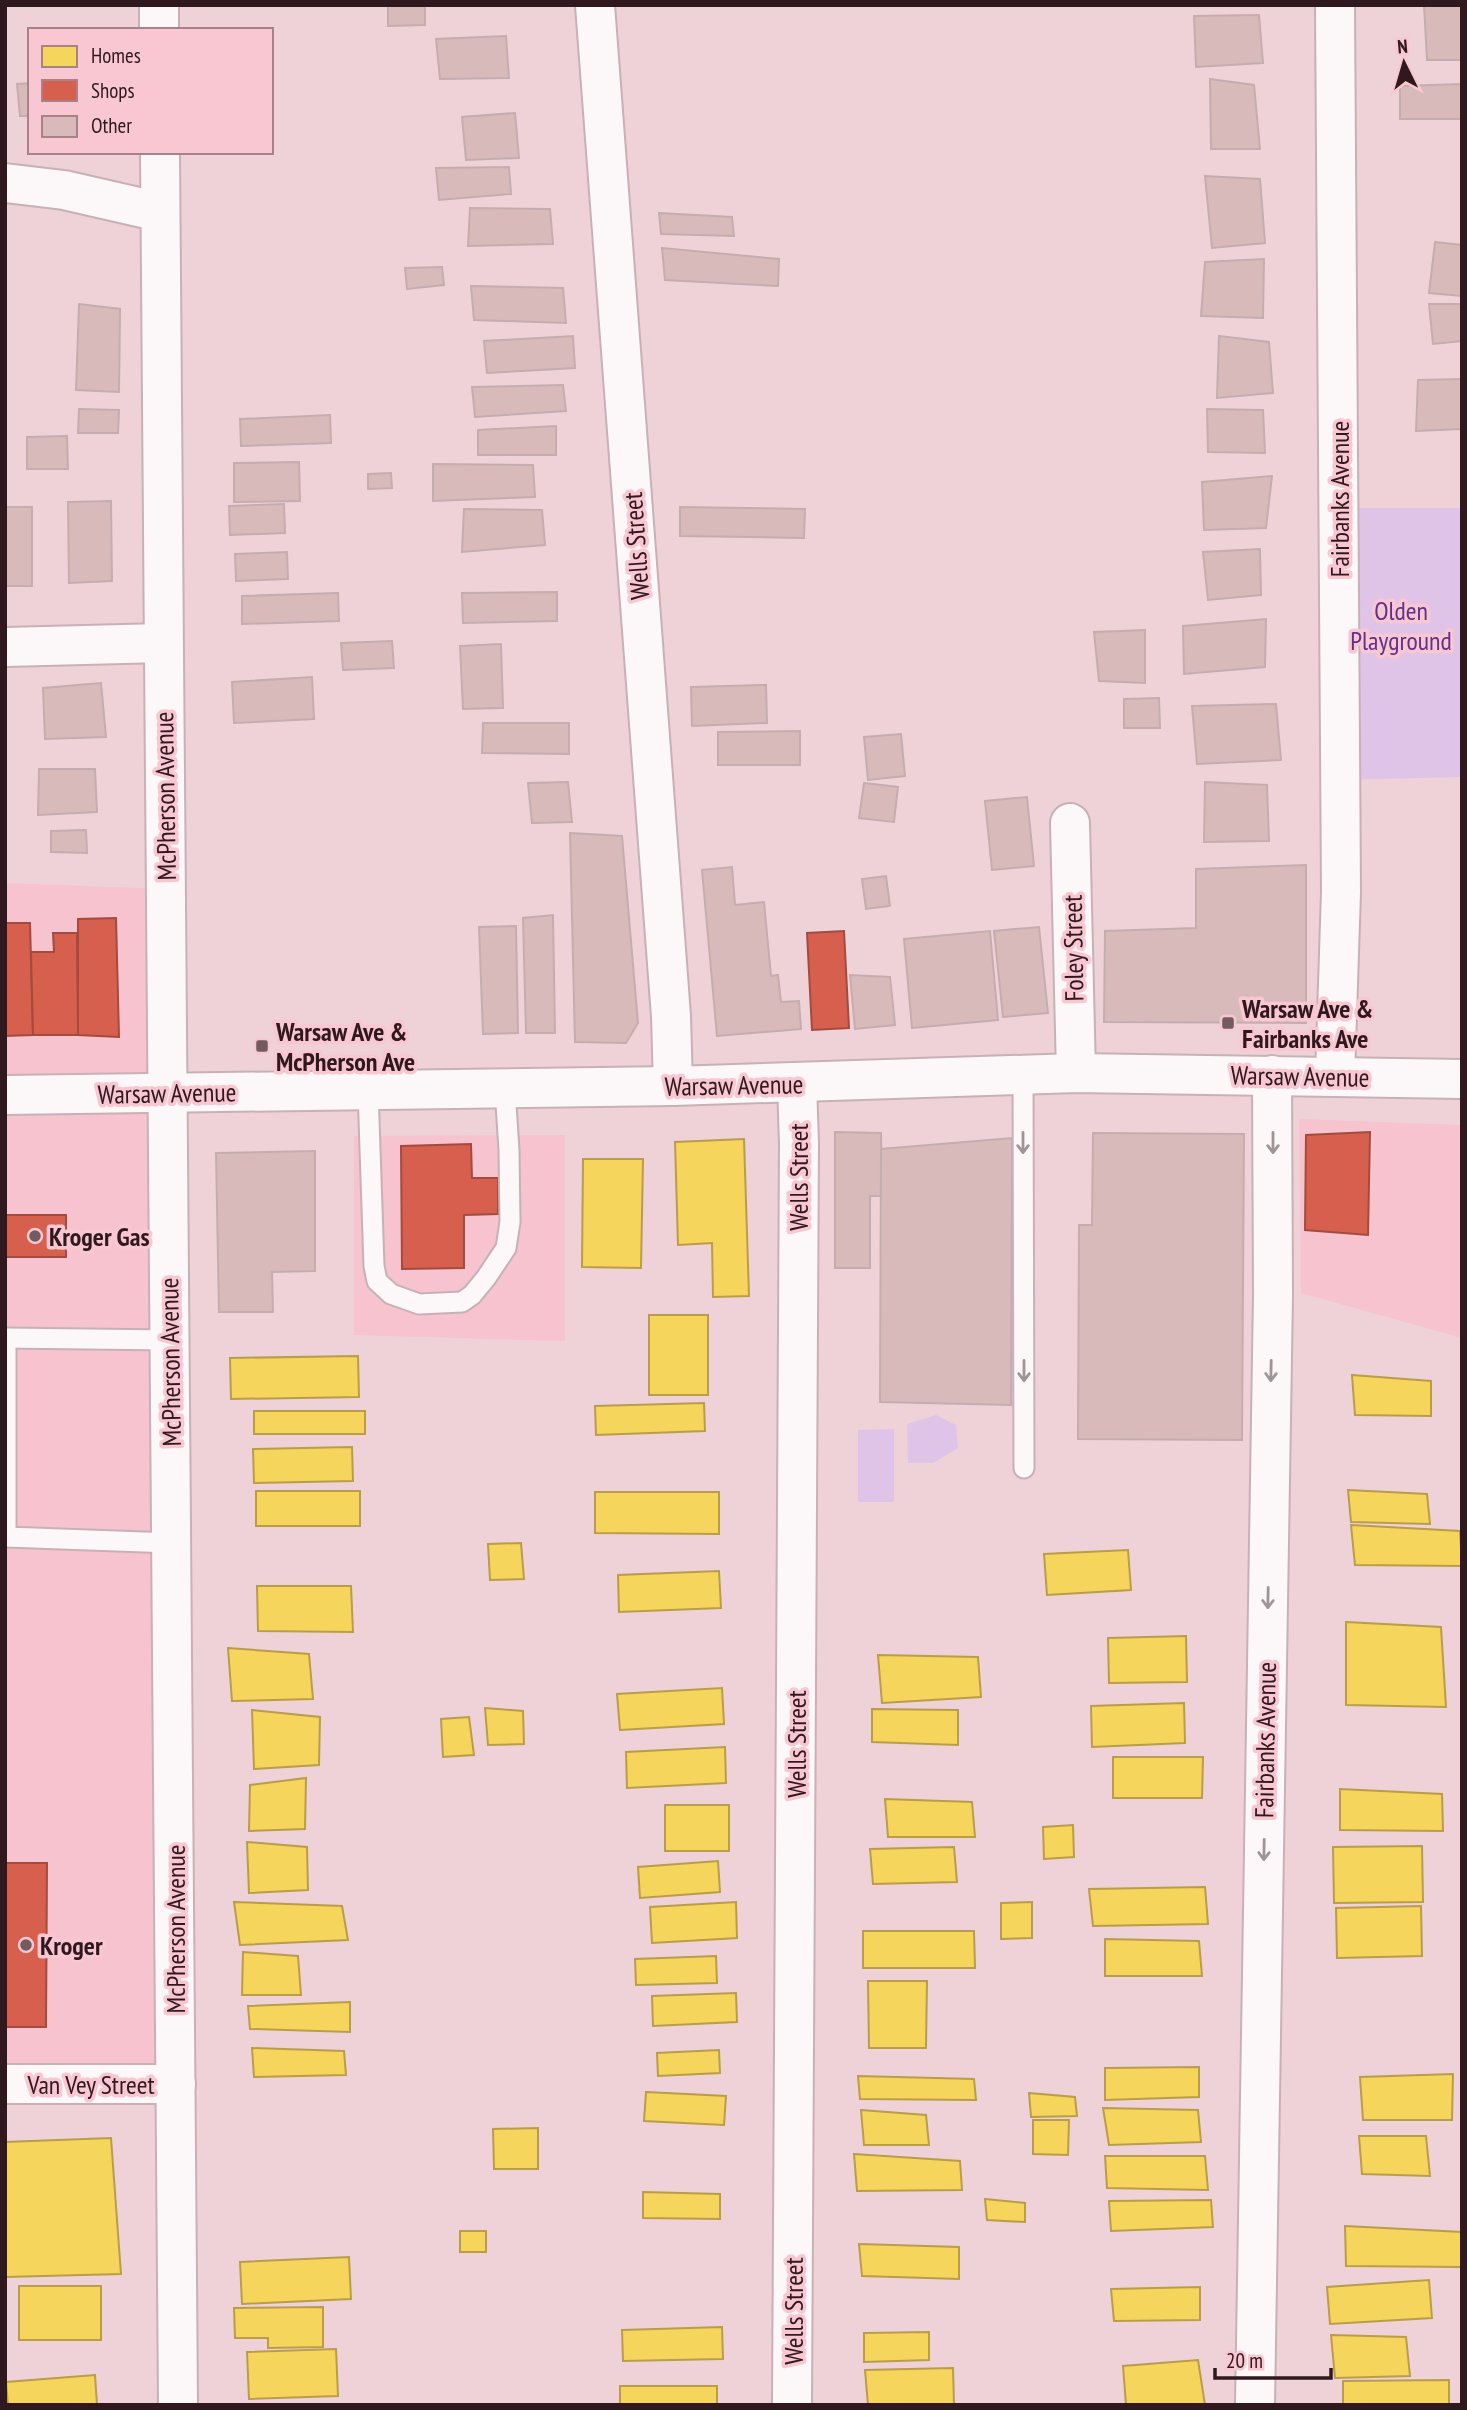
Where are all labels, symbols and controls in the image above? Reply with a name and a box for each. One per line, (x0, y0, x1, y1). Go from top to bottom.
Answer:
legend (28, 28, 273, 154)
north arrow (1369, 28, 1439, 98)
text: N (1396, 34, 1409, 58)
text: Homes (91, 42, 141, 69)
text: Shops (91, 77, 135, 104)
text: Other (91, 112, 132, 139)
street label: Fairbanks Avenue (1323, 421, 1356, 577)
street label: Wells Street (616, 491, 656, 601)
park label: Olden Playground (1350, 594, 1452, 657)
street label: McPherson Avenue (147, 711, 183, 881)
street label: Foley Street (1056, 894, 1090, 1002)
place label: Warsaw Ave & Fairbanks Ave (1241, 992, 1373, 1055)
place label: Warsaw Ave & McPherson Ave (275, 1015, 415, 1078)
marker: Warsaw Ave & Fairbanks Ave (1220, 1015, 1236, 1031)
marker: Warsaw Ave & McPherson Ave (254, 1038, 270, 1054)
street label: Warsaw Avenue (1230, 1058, 1370, 1094)
street label: Warsaw Avenue (664, 1067, 804, 1103)
street label: Warsaw Avenue (97, 1075, 237, 1111)
street label: Wells Street (782, 1123, 815, 1231)
one-way arrow (1016, 1132, 1030, 1155)
one-way arrow (1266, 1132, 1280, 1155)
place label: Kroger Gas (49, 1220, 150, 1253)
marker: Kroger Gas (27, 1228, 43, 1244)
street label: McPherson Avenue (152, 1277, 188, 1447)
one-way arrow (1017, 1359, 1031, 1382)
one-way arrow (1265, 1359, 1278, 1382)
one-way arrow (1261, 1587, 1275, 1610)
street label: Fairbanks Avenue (1247, 1661, 1283, 1819)
street label: Wells Street (780, 1690, 813, 1798)
one-way arrow (1257, 1839, 1270, 1862)
street label: McPherson Avenue (159, 1845, 192, 2013)
place label: Kroger (40, 1929, 103, 1962)
marker: Kroger (18, 1937, 34, 1953)
street label: Van Vey Street (26, 2068, 155, 2101)
street label: Wells Street (777, 2257, 810, 2365)
scale bar (1215, 2336, 1330, 2380)
text: 20 m (1226, 2347, 1263, 2374)

